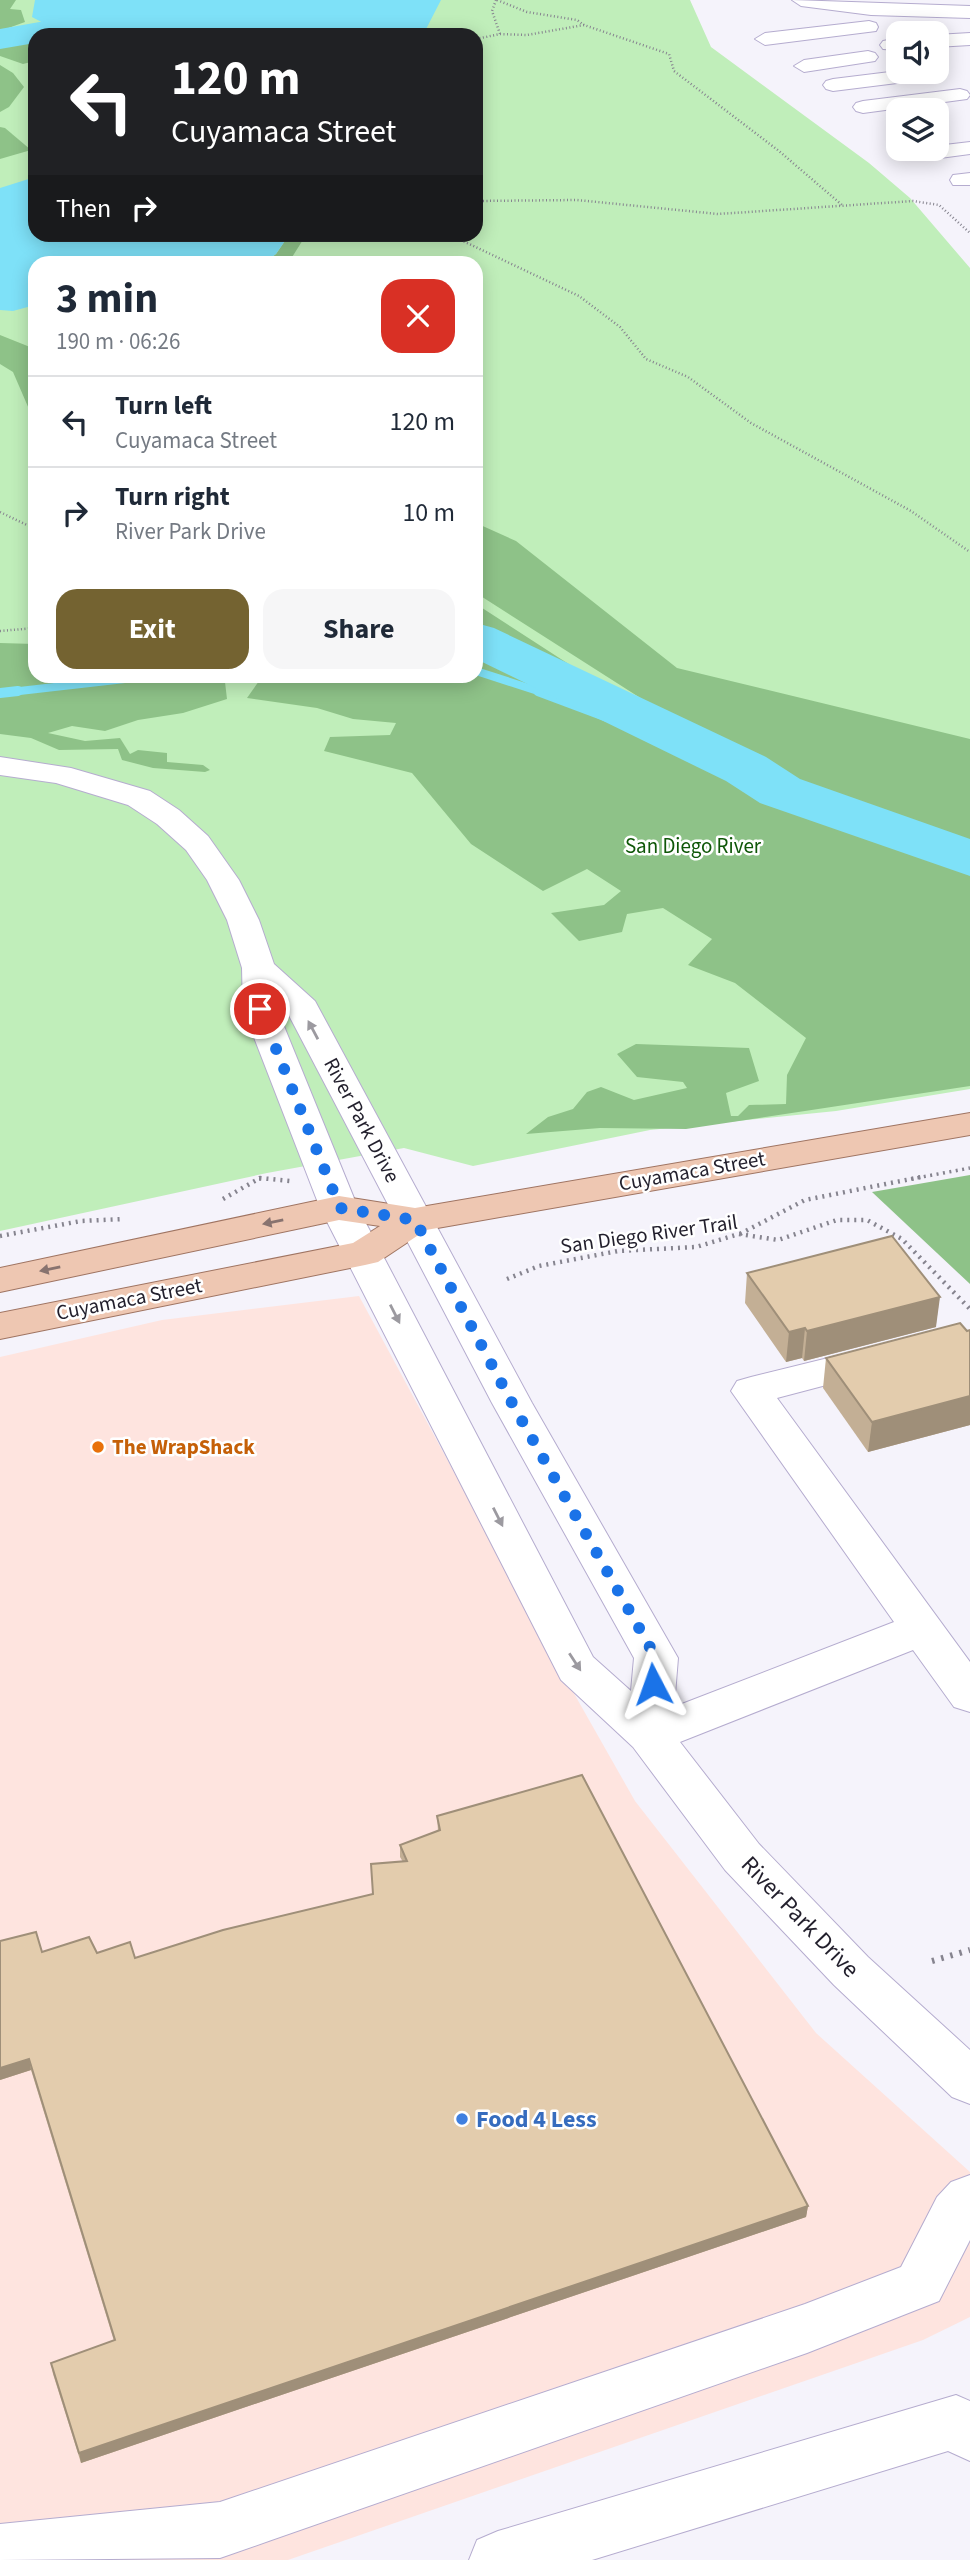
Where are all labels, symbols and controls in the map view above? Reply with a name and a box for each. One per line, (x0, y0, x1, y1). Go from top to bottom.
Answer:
map controls (886, 21, 949, 161)
button: sound (886, 21, 949, 84)
text: 120 m (171, 44, 300, 114)
icon: left (56, 56, 147, 147)
button: layers (886, 98, 949, 161)
text: Cuyamaca Street (171, 109, 396, 155)
icon: right (125, 189, 163, 227)
text: Then (56, 190, 111, 227)
text: 3 min (56, 269, 158, 329)
button: close (381, 279, 455, 353)
text: 190 m · 06:26 (56, 325, 180, 358)
text: Turn left (115, 387, 212, 424)
icon: left (56, 403, 94, 441)
text: 120 m (389, 403, 455, 440)
text: Cuyamaca Street (115, 424, 277, 457)
text: Turn right (115, 478, 230, 515)
icon: right (56, 494, 94, 532)
text: 10 m (402, 494, 455, 531)
text: River Park Drive (115, 515, 266, 548)
button: Exit (56, 589, 249, 669)
button: Share (263, 589, 455, 669)
park label: San Diego River (625, 831, 762, 861)
pin (230, 979, 290, 1039)
icon: arrive (241, 990, 279, 1028)
one-way arrow (307, 1021, 319, 1040)
street label: River Park Drive (316, 1052, 408, 1188)
street label: Cuyamaca Street (617, 1143, 767, 1199)
street label: San Diego River Trail (558, 1207, 740, 1261)
one-way arrow (262, 1216, 284, 1227)
one-way arrow (39, 1264, 61, 1275)
street label: Cuyamaca Street (54, 1270, 204, 1328)
one-way arrow (390, 1304, 401, 1324)
place label: The WrapShack (112, 1432, 255, 1462)
marker: The WrapShack (90, 1439, 106, 1455)
one-way arrow (493, 1507, 504, 1527)
position arrow (616, 1647, 690, 1721)
one-way arrow (568, 1653, 581, 1672)
street label: River Park Drive (733, 1848, 867, 1986)
place label: Food 4 Less (476, 2102, 597, 2137)
marker: Food 4 Less (454, 2111, 470, 2127)

